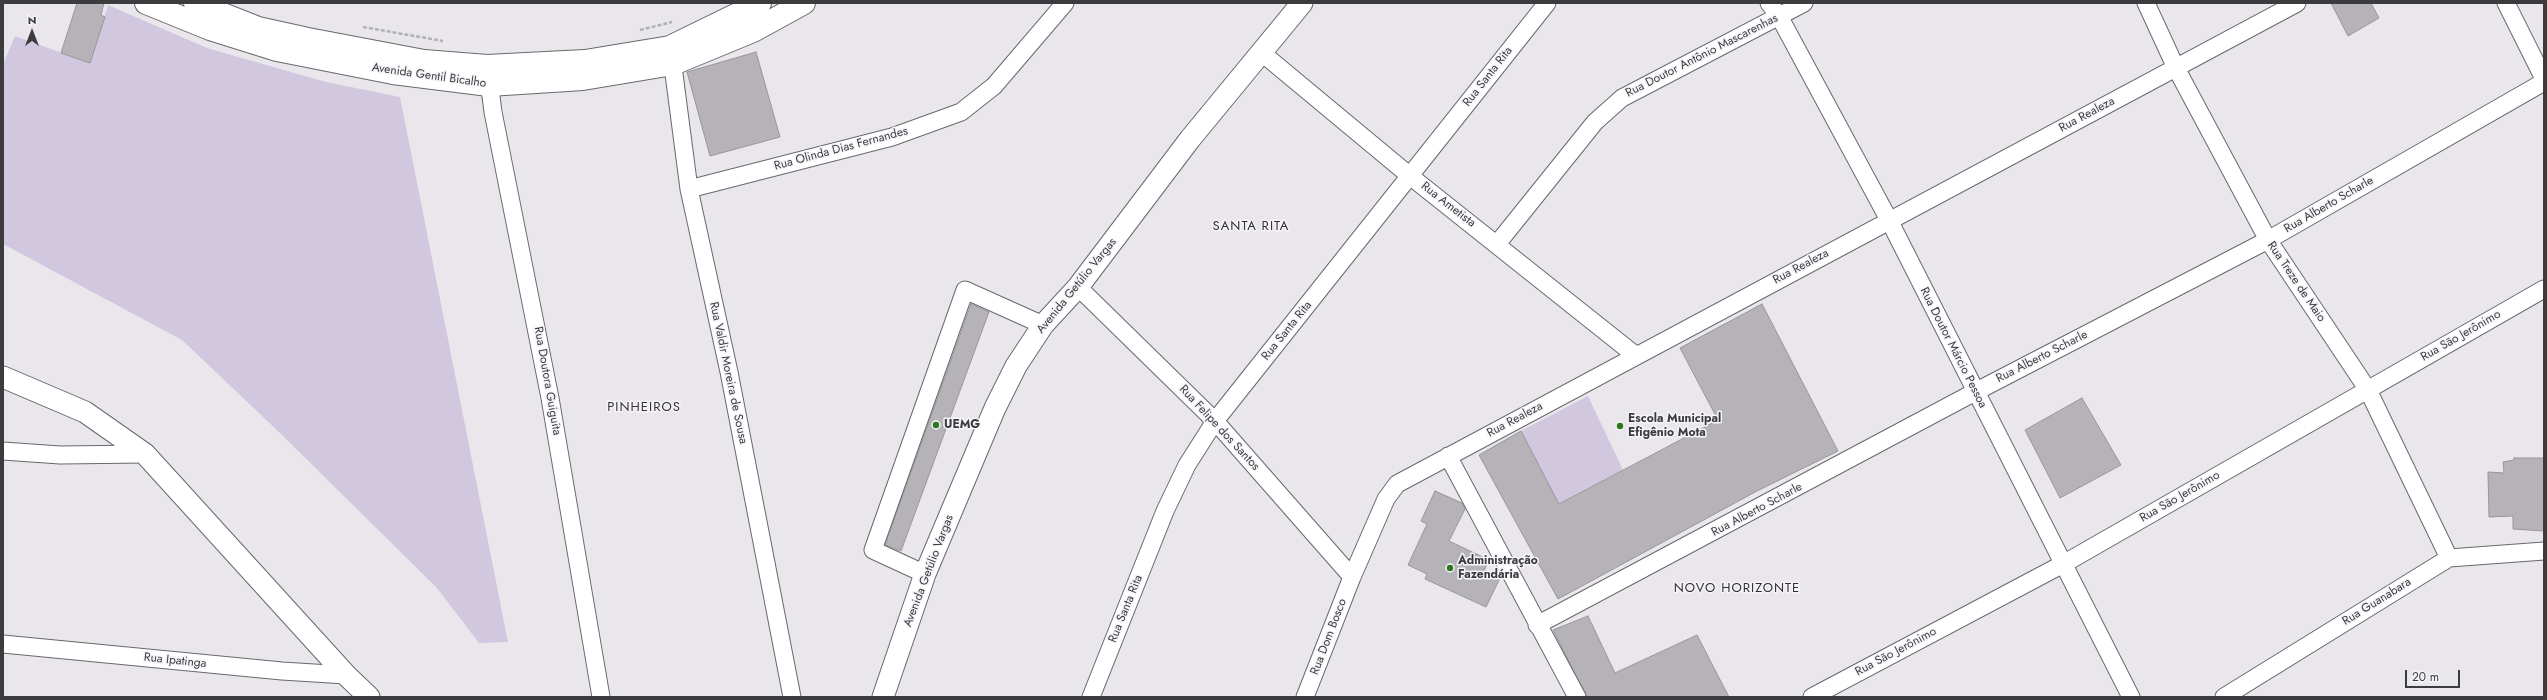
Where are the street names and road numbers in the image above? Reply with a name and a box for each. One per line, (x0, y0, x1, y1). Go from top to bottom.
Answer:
street label: Rua Doutor Antônio Mascarenhas (1623, 11, 1781, 101)
street label: Rua Santa Rita (1460, 44, 1516, 110)
street label: Avenida Gentil Bicalho (371, 61, 487, 91)
street label: Rua Realeza (2057, 94, 2117, 136)
street label: Rua Olinda Dias Fernandes (773, 124, 909, 174)
street label: Rua Alberto Scharle (2282, 174, 2376, 236)
street label: Rua Ametista (1418, 179, 1478, 231)
street label: Avenida Getúlio Vargas (1034, 235, 1120, 337)
street label: Rua Treze de Maio (2264, 239, 2328, 325)
street label: Rua Realeza (1771, 246, 1831, 288)
street label: Rua Doutor Márcio Pessoa (1916, 285, 1990, 411)
street label: Rua Santa Rita (1259, 299, 1315, 363)
street label: Rua Valdir Moreira de Sousa (706, 301, 750, 445)
street label: Rua São Jerônimo (2419, 307, 2503, 365)
street label: Rua Doutora Guiguita (530, 326, 564, 436)
street label: Rua Alberto Scharle (1994, 328, 2090, 386)
street label: Rua Felipe dos Santos (1176, 382, 1262, 474)
street label: Rua Realeza (1485, 399, 1545, 441)
street label: Rua São Jerônimo (2138, 468, 2222, 526)
street label: Rua Alberto Scharle (1709, 480, 1805, 540)
street label: Avenida Getúlio Vargas (901, 513, 957, 629)
street label: Rua Santa Rita (1106, 573, 1146, 645)
street label: Rua Guanabara (2340, 575, 2414, 629)
street label: Rua Dom Bosco (1308, 597, 1350, 677)
street label: Rua São Jerônimo (1853, 625, 1939, 679)
street label: Rua Ipatinga (143, 651, 207, 671)

